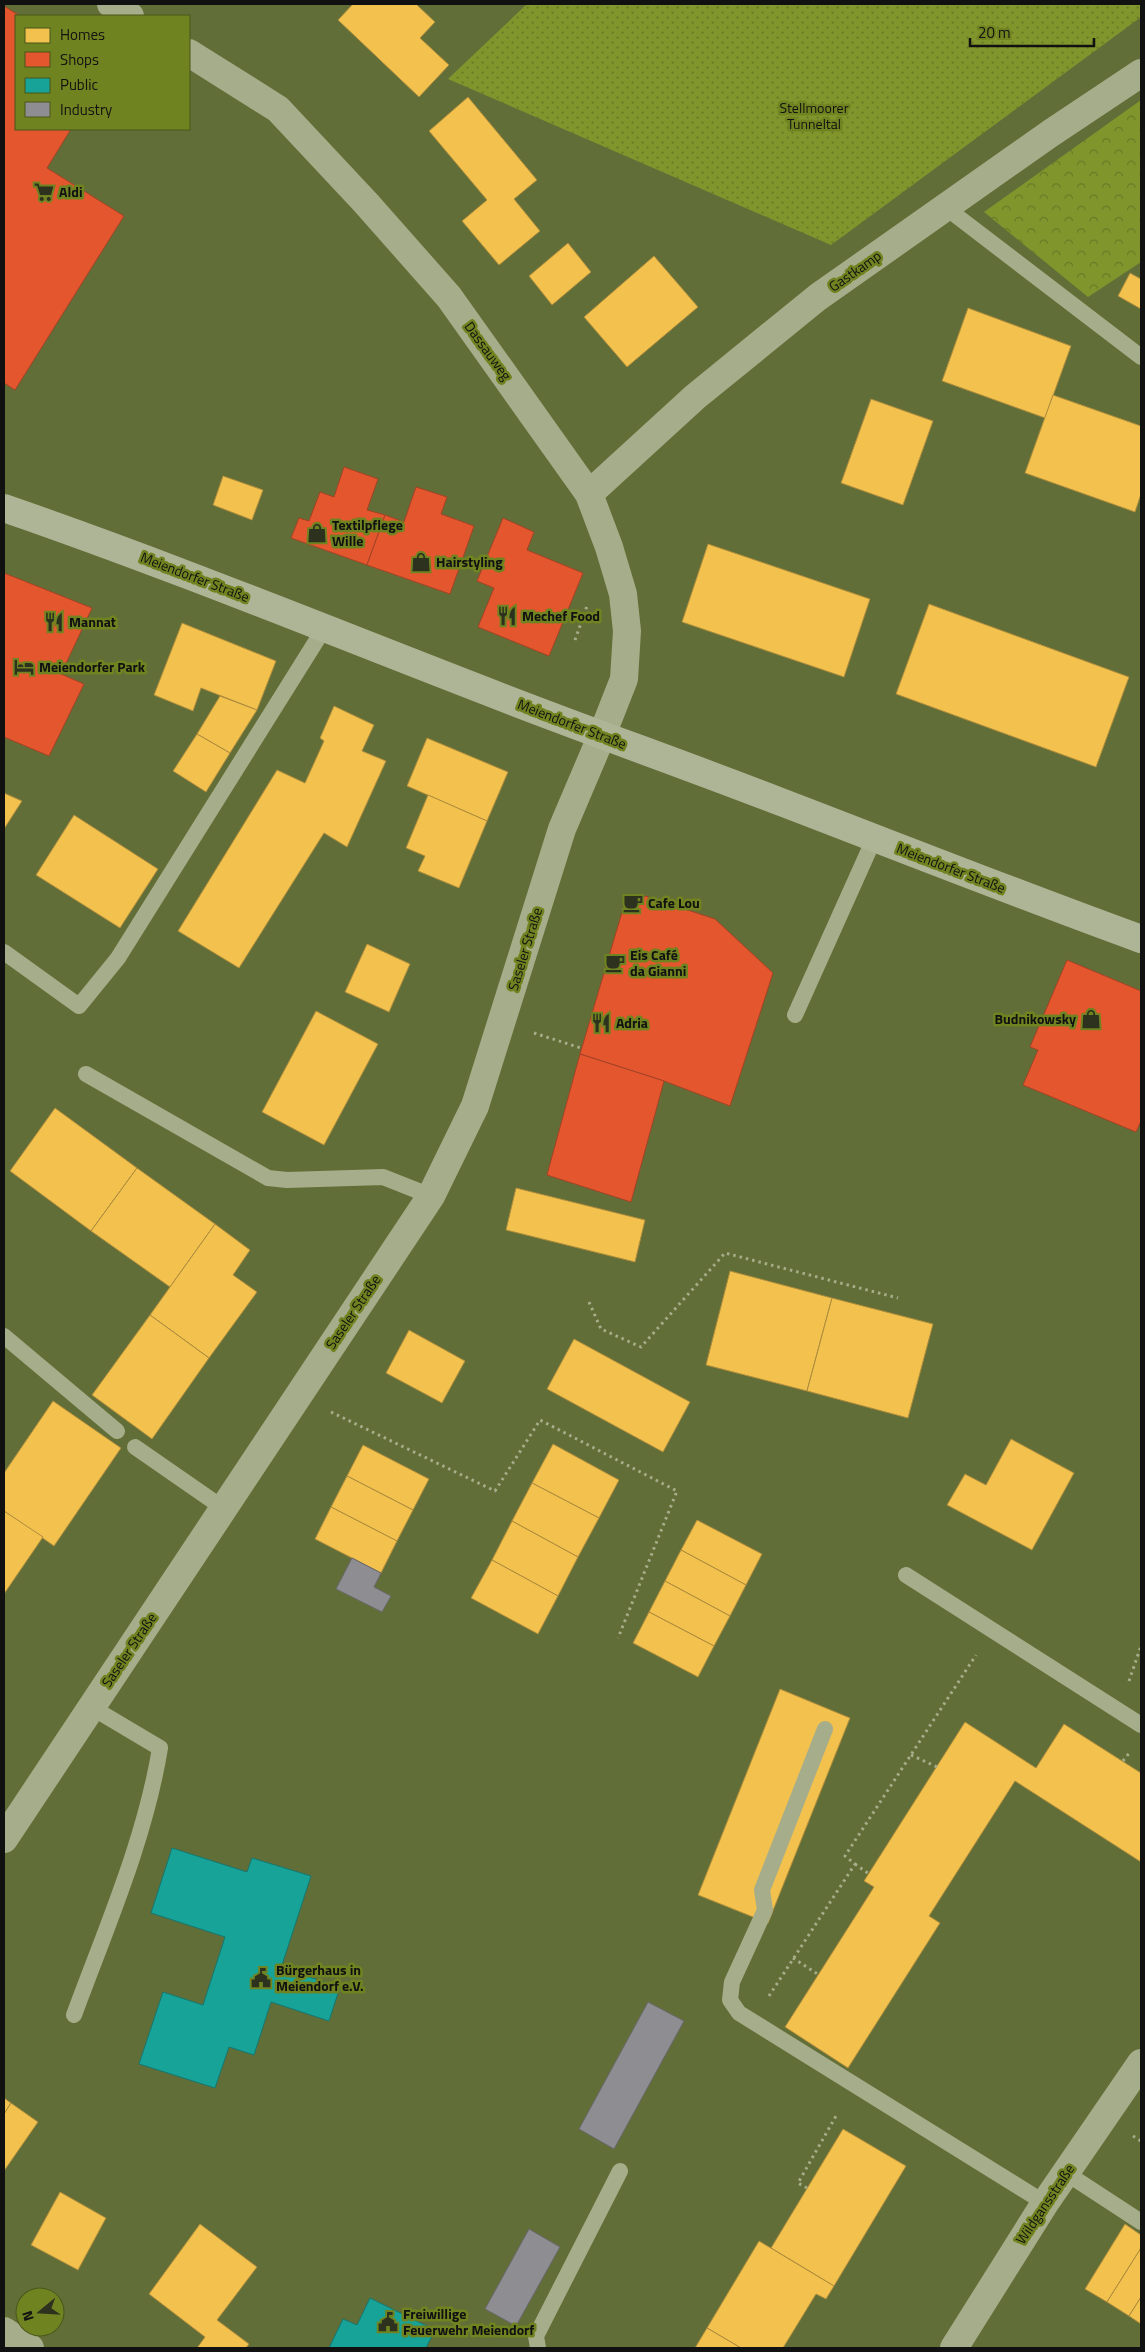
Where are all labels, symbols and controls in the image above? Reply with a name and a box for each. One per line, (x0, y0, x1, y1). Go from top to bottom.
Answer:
legend (15, 15, 190, 130)
scale bar (970, 15, 1094, 47)
text: 20 m (978, 21, 1011, 44)
text: Homes (60, 23, 105, 46)
text: Shops (60, 48, 99, 71)
text: Public (60, 73, 98, 96)
park label: Stellmoorer Tunneltal (779, 97, 849, 134)
text: Industry (60, 98, 112, 121)
supermarket icon: Aldi (33, 181, 55, 203)
place label: Aldi (59, 181, 83, 202)
street label: Gastkamp (824, 245, 885, 296)
street label: Dassauweg (460, 317, 517, 385)
place label: Textilpflege Wille (332, 514, 403, 551)
shop icon: Textilpflege Wille (306, 522, 328, 544)
street label: Meiendorfer Straße (138, 546, 253, 607)
shop icon: Hairstyling (410, 551, 432, 573)
place label: Hairstyling (436, 551, 503, 572)
restaurant icon: Mechef Food (496, 605, 518, 627)
place label: Mechef Food (522, 605, 600, 626)
restaurant icon: Mannat (43, 611, 65, 633)
place label: Mannat (69, 611, 116, 632)
hotel icon: Meiendorfer Park (13, 656, 35, 678)
place label: Meiendorfer Park (39, 656, 146, 677)
street label: Meiendorfer Straße (515, 693, 630, 754)
street label: Meiendorfer Straße (894, 837, 1009, 898)
cafe icon: Cafe Lou (622, 892, 644, 914)
place label: Cafe Lou (648, 892, 700, 913)
street label: Saseler Straße (502, 905, 547, 993)
place label: Eis Café da Gianni (630, 944, 686, 981)
cafe icon: Eis Café da Gianni (604, 952, 626, 974)
place label: Budnikowsky (995, 1008, 1076, 1029)
shop icon: Budnikowsky (1080, 1008, 1102, 1030)
restaurant icon: Adria (590, 1012, 612, 1034)
place label: Adria (616, 1012, 648, 1033)
street label: Saseler Straße (320, 1270, 385, 1353)
street label: Saseler Straße (96, 1608, 161, 1691)
place label: Bürgerhaus in Meiendorf e.V. (276, 1959, 364, 1996)
public building icon: Bürgerhaus in Meiendorf e.V. (250, 1967, 272, 1989)
street label: Wildgansstraße (1010, 2159, 1079, 2248)
north arrow (15, 2287, 65, 2337)
place label: Freiwillige Feuerwehr Meiendorf (403, 2303, 534, 2340)
text: N (16, 2308, 39, 2324)
public building icon: Freiwillige Feuerwehr Meiendorf (377, 2311, 399, 2333)

